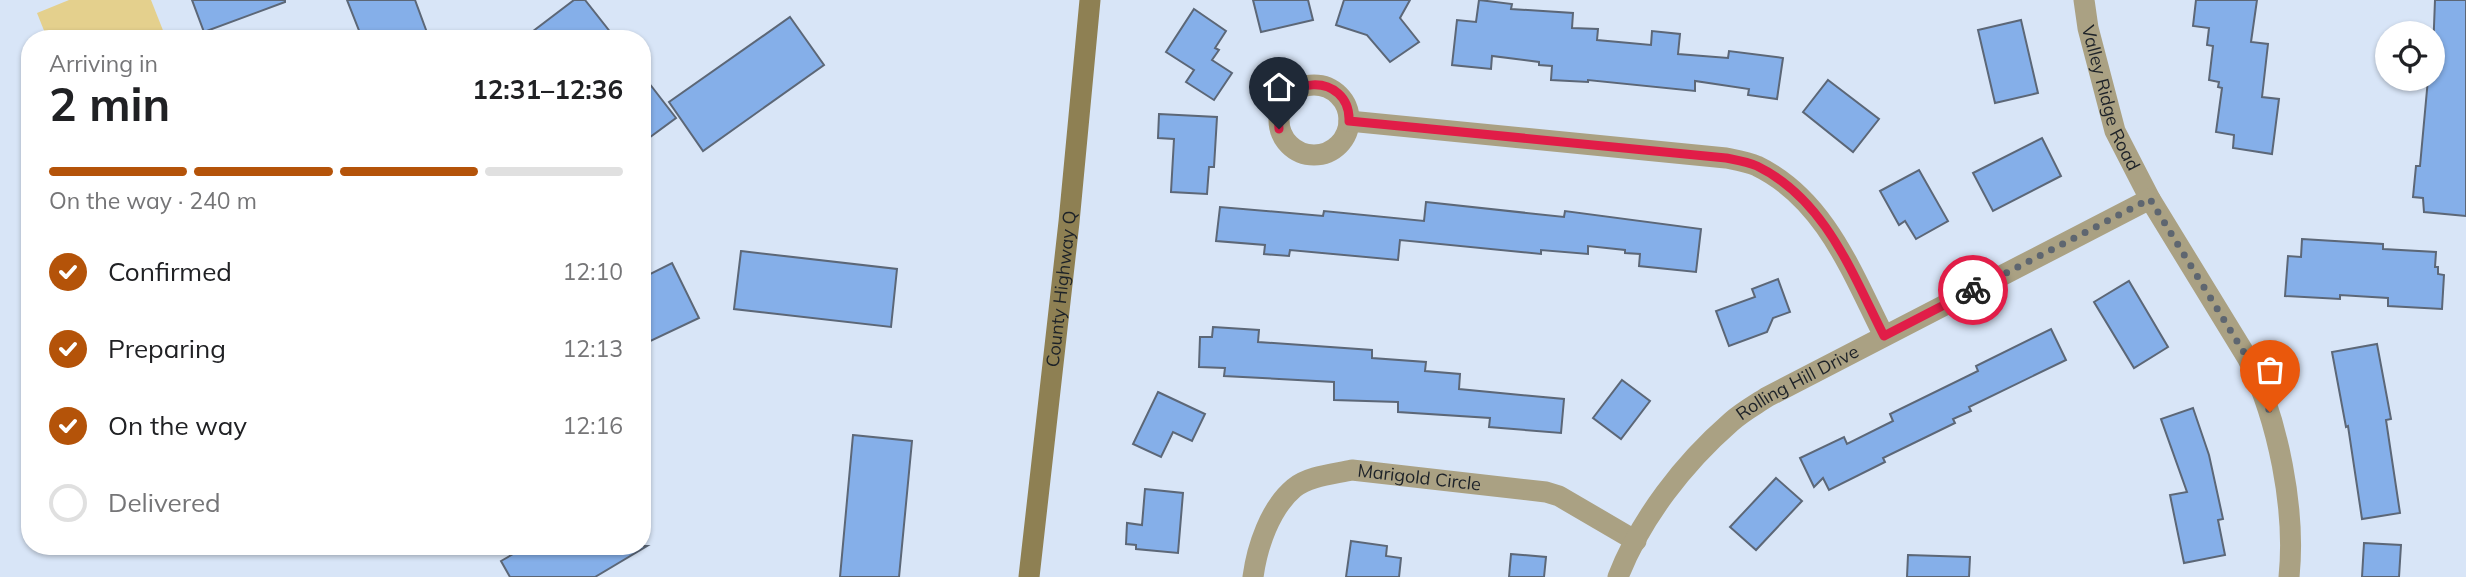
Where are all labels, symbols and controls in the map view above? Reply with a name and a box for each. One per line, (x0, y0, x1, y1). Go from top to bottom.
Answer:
map controls (2375, 21, 2445, 91)
button: locate (2375, 21, 2445, 91)
street label: Valley Ridge Road (2077, 23, 2145, 174)
text: Arriving in (49, 49, 158, 78)
pin (1249, 57, 1309, 129)
icon: home (1260, 68, 1298, 106)
text: 12:31–12:36 (472, 73, 623, 106)
text: 2 min (49, 75, 170, 133)
text: On the way · 240 m (49, 186, 257, 215)
street label: County Highway Q (1041, 209, 1081, 368)
icon: check (49, 253, 87, 291)
text: Confirmed (108, 255, 232, 288)
courier (1938, 255, 2008, 325)
text: 12:10 (563, 257, 623, 286)
icon: bike (1954, 271, 1992, 309)
icon: check (49, 330, 87, 368)
text: Preparing (108, 332, 226, 365)
text: 12:13 (563, 334, 623, 363)
street label: Rolling Hill Drive (1731, 340, 1862, 425)
pin (2240, 340, 2300, 412)
icon: bag (2251, 351, 2289, 389)
icon: check (49, 407, 87, 445)
text: On the way (108, 409, 247, 442)
text: 12:16 (563, 411, 623, 440)
street label: Marigold Circle (1356, 459, 1482, 496)
text: Delivered (108, 486, 221, 519)

